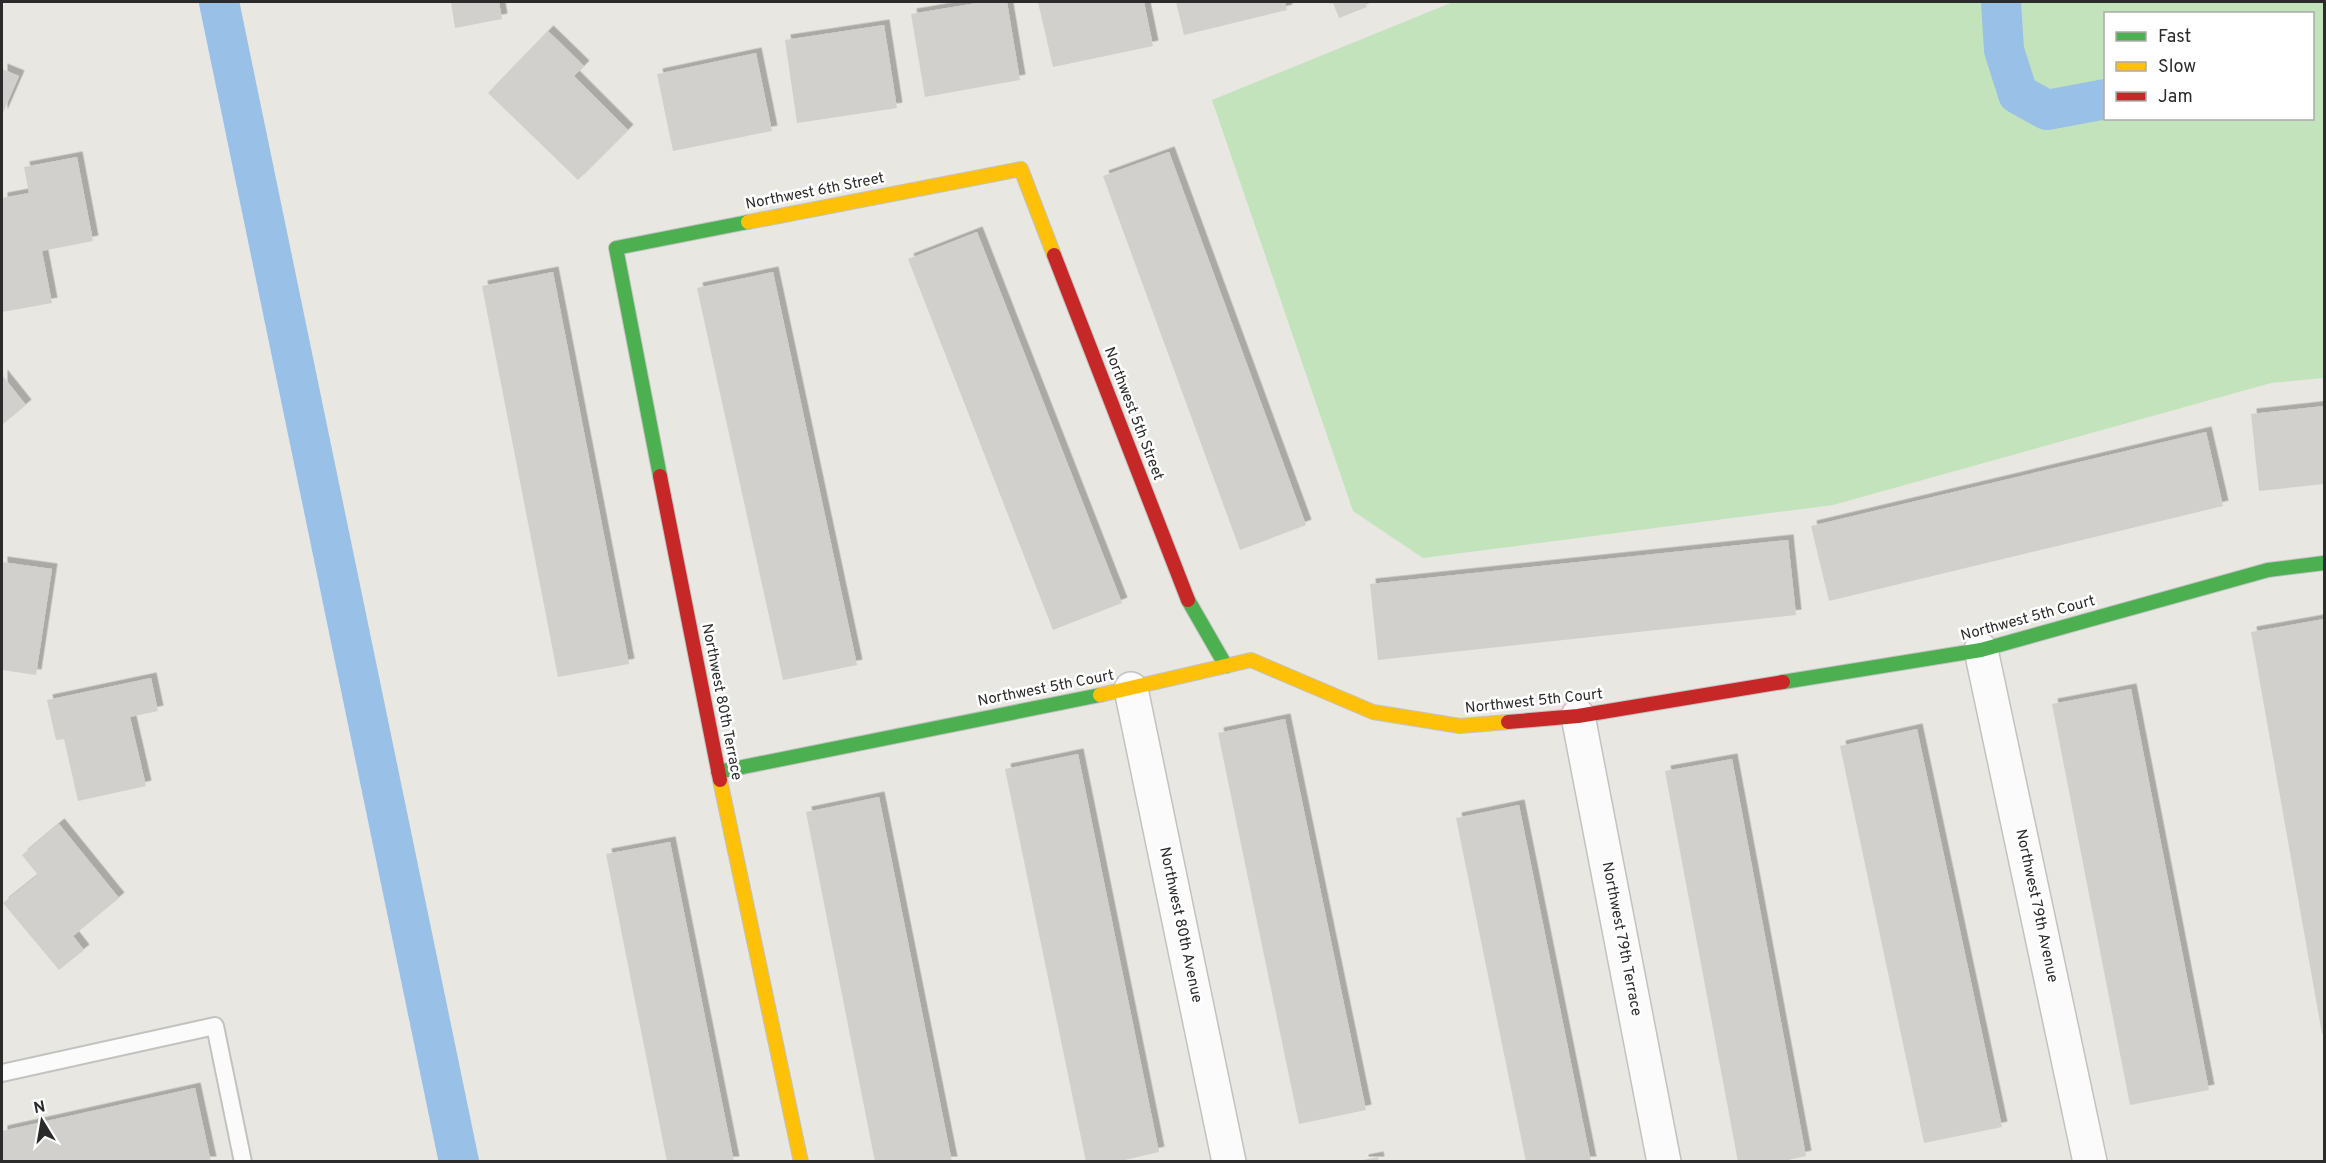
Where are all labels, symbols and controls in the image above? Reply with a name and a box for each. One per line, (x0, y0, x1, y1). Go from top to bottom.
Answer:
legend (2104, 12, 2314, 120)
text: Fast (2158, 26, 2191, 49)
text: Slow (2158, 56, 2196, 79)
text: Jam (2158, 86, 2193, 109)
street label: Northwest 6th Street (744, 169, 886, 215)
street label: Northwest 5th Street (1099, 345, 1167, 483)
street label: Northwest 5th Court (1959, 592, 2097, 646)
street label: Northwest 80th Terrace (696, 622, 746, 782)
street label: Northwest 5th Court (976, 666, 1116, 712)
street label: Northwest 5th Court (1464, 685, 1604, 719)
street label: Northwest 79th Avenue (2010, 828, 2062, 984)
street label: Northwest 80th Avenue (1154, 845, 1206, 1005)
street label: Northwest 79th Terrace (1597, 860, 1645, 1018)
north arrow (12, 1091, 72, 1151)
text: N (32, 1097, 47, 1119)

